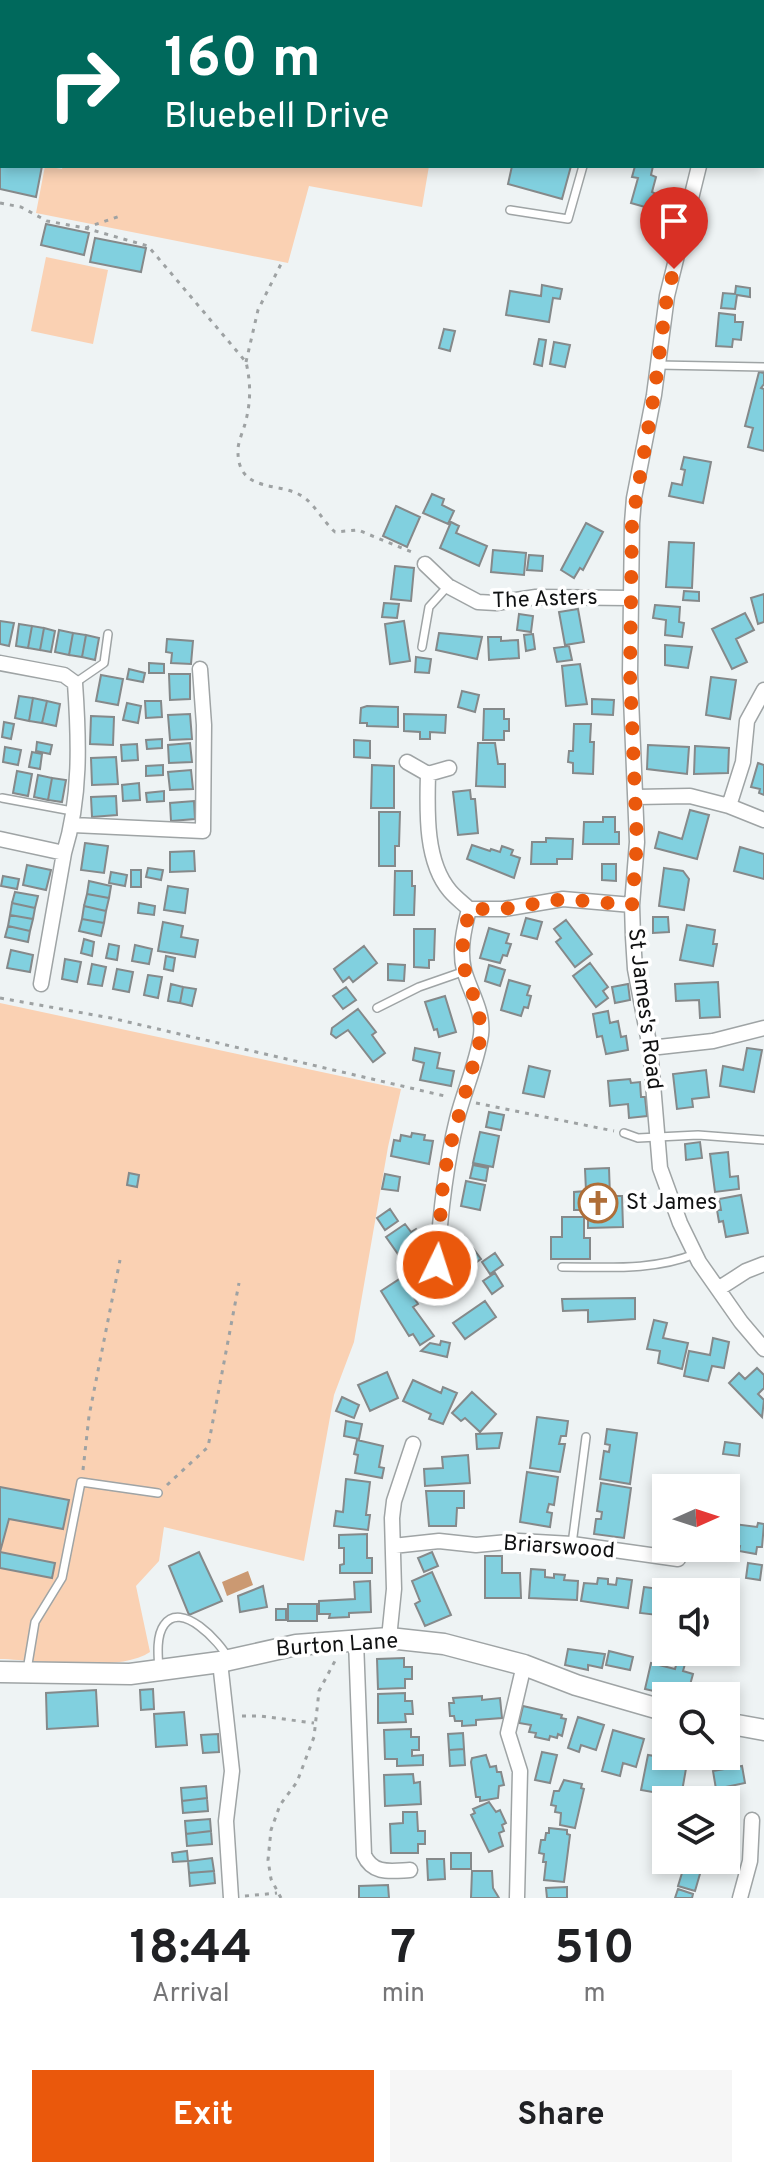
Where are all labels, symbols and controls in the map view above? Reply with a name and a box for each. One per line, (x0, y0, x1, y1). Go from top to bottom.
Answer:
text: 160 m (164, 26, 321, 96)
icon: right (32, 32, 136, 136)
text: Bluebell Drive (164, 95, 389, 141)
pin (640, 187, 708, 269)
icon: arrive (652, 199, 696, 243)
street label: The Asters (492, 585, 598, 615)
street label: St James's Road (621, 927, 667, 1091)
church icon: St James (577, 1182, 619, 1224)
place label: St James (626, 1190, 717, 1217)
position arrow (395, 1223, 479, 1307)
north arrow (652, 1474, 740, 1562)
map controls (652, 1474, 740, 1874)
street label: Briarswood (502, 1531, 616, 1565)
button: sound (652, 1578, 740, 1666)
street label: Burton Lane (275, 1628, 399, 1664)
button: search (652, 1682, 740, 1770)
button: layers (652, 1786, 740, 1874)
text: 18:44 (129, 1920, 252, 1980)
text: 7 (390, 1920, 416, 1980)
text: 510 (554, 1920, 635, 1980)
text: Arrival (152, 1978, 230, 2011)
text: min (382, 1978, 425, 2011)
text: m (583, 1978, 605, 2011)
button: Exit (32, 2070, 374, 2162)
button: Share (390, 2070, 732, 2162)

